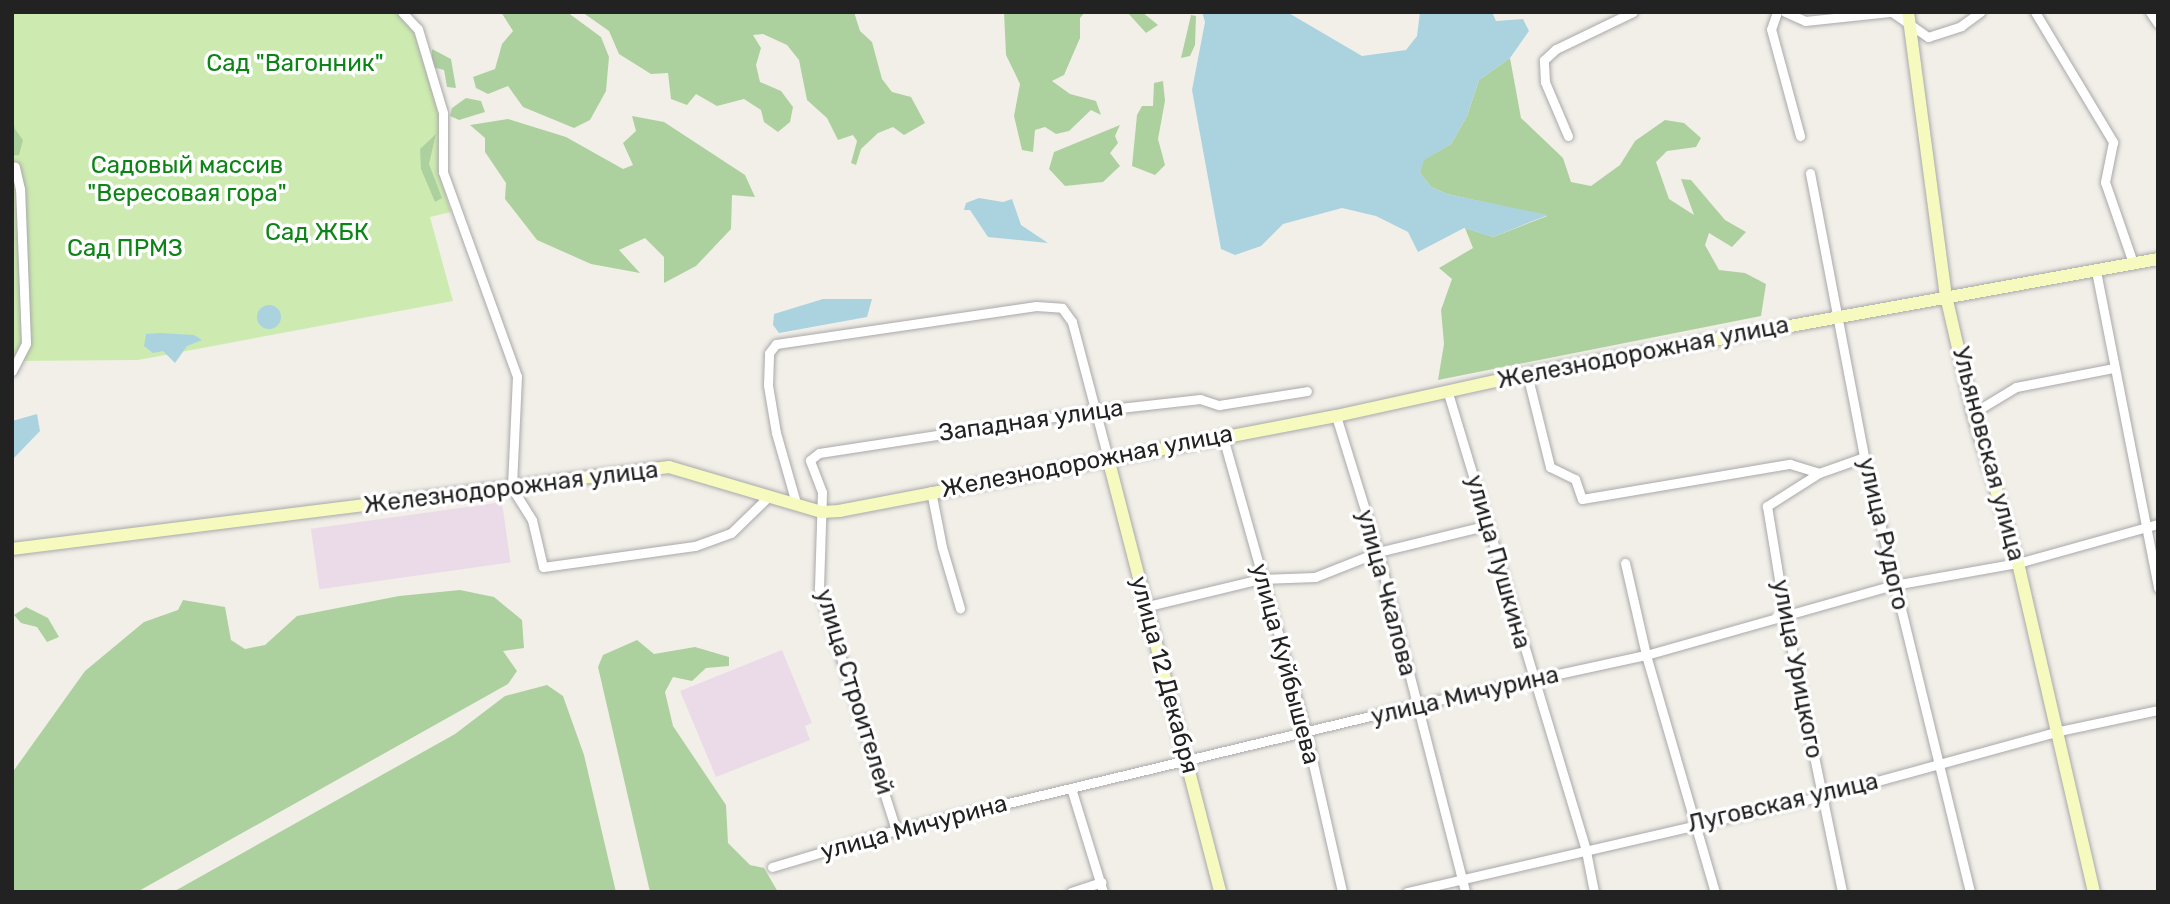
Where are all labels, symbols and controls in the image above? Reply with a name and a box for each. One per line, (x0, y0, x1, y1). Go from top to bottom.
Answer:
park label: Сад "Вагонник" (206, 50, 384, 78)
park label: Садовый массив "Вересовая гора" (87, 152, 287, 208)
park label: Сад ЖБК (265, 219, 369, 247)
park label: Сад ПРМЗ (67, 235, 183, 263)
street label: Железнодорожная улица (1495, 311, 1791, 395)
street label: Ульяновская улица (1946, 344, 2030, 564)
street label: Западная улица (937, 394, 1125, 448)
street label: Железнодорожная улица (939, 420, 1235, 504)
street label: улица Рудого (1851, 455, 1915, 613)
street label: Железнодорожная улица (362, 456, 660, 520)
street label: улица Пушкина (1459, 472, 1537, 652)
street label: улица Чкалова (1350, 507, 1422, 679)
street label: улица Куйбышева (1244, 560, 1326, 768)
street label: улица 12 Декабря (1124, 573, 1204, 777)
street label: улица Урицкого (1766, 577, 1828, 761)
street label: улица Строителей (809, 586, 899, 798)
street label: улица Мичурина (1368, 660, 1562, 732)
street label: Луговская улица (1685, 767, 1881, 839)
street label: улица Мичурина (818, 789, 1010, 867)

